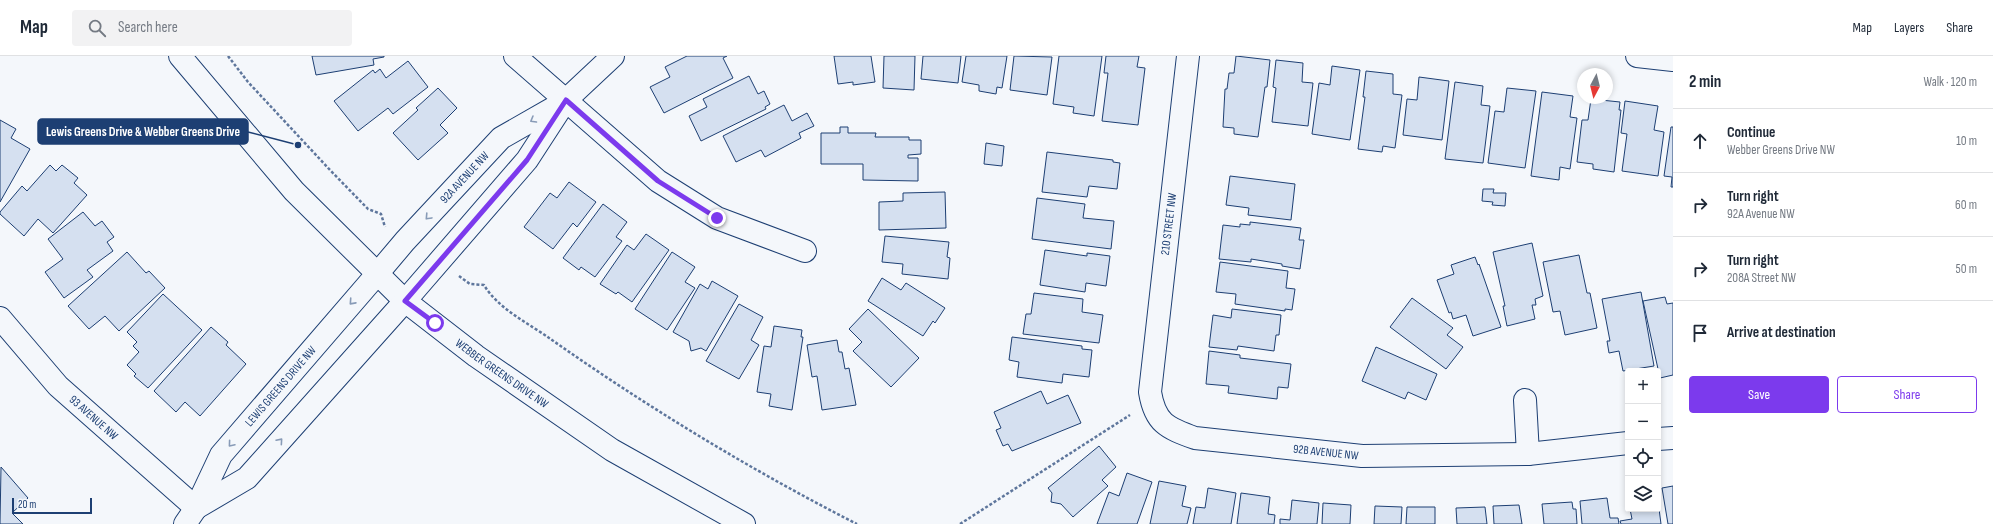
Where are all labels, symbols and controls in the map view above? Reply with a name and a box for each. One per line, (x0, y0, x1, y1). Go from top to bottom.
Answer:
search box (72, 10, 352, 46)
text: Map (20, 16, 48, 39)
icon: search (86, 17, 108, 39)
text: Search here (118, 18, 178, 37)
text: Map (1852, 19, 1872, 36)
text: Layers (1894, 19, 1924, 36)
text: Share (1946, 19, 1973, 36)
north arrow (1577, 68, 1613, 104)
text: 2 min (1689, 72, 1721, 92)
text: Walk · 120 m (1924, 74, 1977, 90)
one-way arrow (529, 115, 537, 122)
callout: Lewis Greens Drive & Webber Greens Drive (38, 119, 248, 144)
text: Continue (1727, 123, 1776, 142)
text: Lewis Greens Drive & Webber Greens Drive (46, 124, 240, 140)
icon: ahead (1689, 130, 1711, 152)
text: 10 m (1956, 133, 1977, 149)
text: Webber Greens Drive NW (1727, 142, 1835, 158)
street label: 92A AVENUE NW (437, 148, 492, 206)
text: Turn right (1727, 187, 1779, 206)
street label: 210 STREET NW (1158, 192, 1180, 256)
icon: right (1689, 194, 1711, 216)
text: 60 m (1955, 197, 1977, 213)
text: 92A Avenue NW (1727, 206, 1795, 222)
route end (708, 209, 726, 227)
one-way arrow (426, 212, 433, 219)
text: Turn right (1727, 251, 1779, 270)
icon: right (1689, 258, 1711, 280)
text: 50 m (1956, 261, 1977, 277)
text: 208A Street NW (1727, 270, 1796, 286)
one-way arrow (350, 298, 357, 305)
route start (426, 314, 444, 332)
icon: arrive (1689, 322, 1711, 344)
text: Arrive at destination (1727, 323, 1836, 342)
street label: WEBBER GREENS DRIVE NW (452, 335, 552, 411)
street label: LEWIS GREENS DRIVE NW (242, 343, 319, 429)
map controls (1625, 368, 1661, 512)
button: + (1625, 368, 1661, 404)
button: Save (1689, 376, 1829, 413)
button: Share (1837, 376, 1977, 413)
street label: 93 AVENUE NW (66, 392, 121, 443)
button: − (1625, 404, 1661, 440)
one-way arrow (276, 438, 283, 445)
one-way arrow (229, 439, 236, 447)
button: locate (1625, 440, 1661, 476)
street label: 92B AVENUE NW (1292, 441, 1359, 463)
button: layers (1625, 476, 1661, 512)
scale bar (12, 496, 92, 515)
text: 20 m (18, 498, 36, 511)

